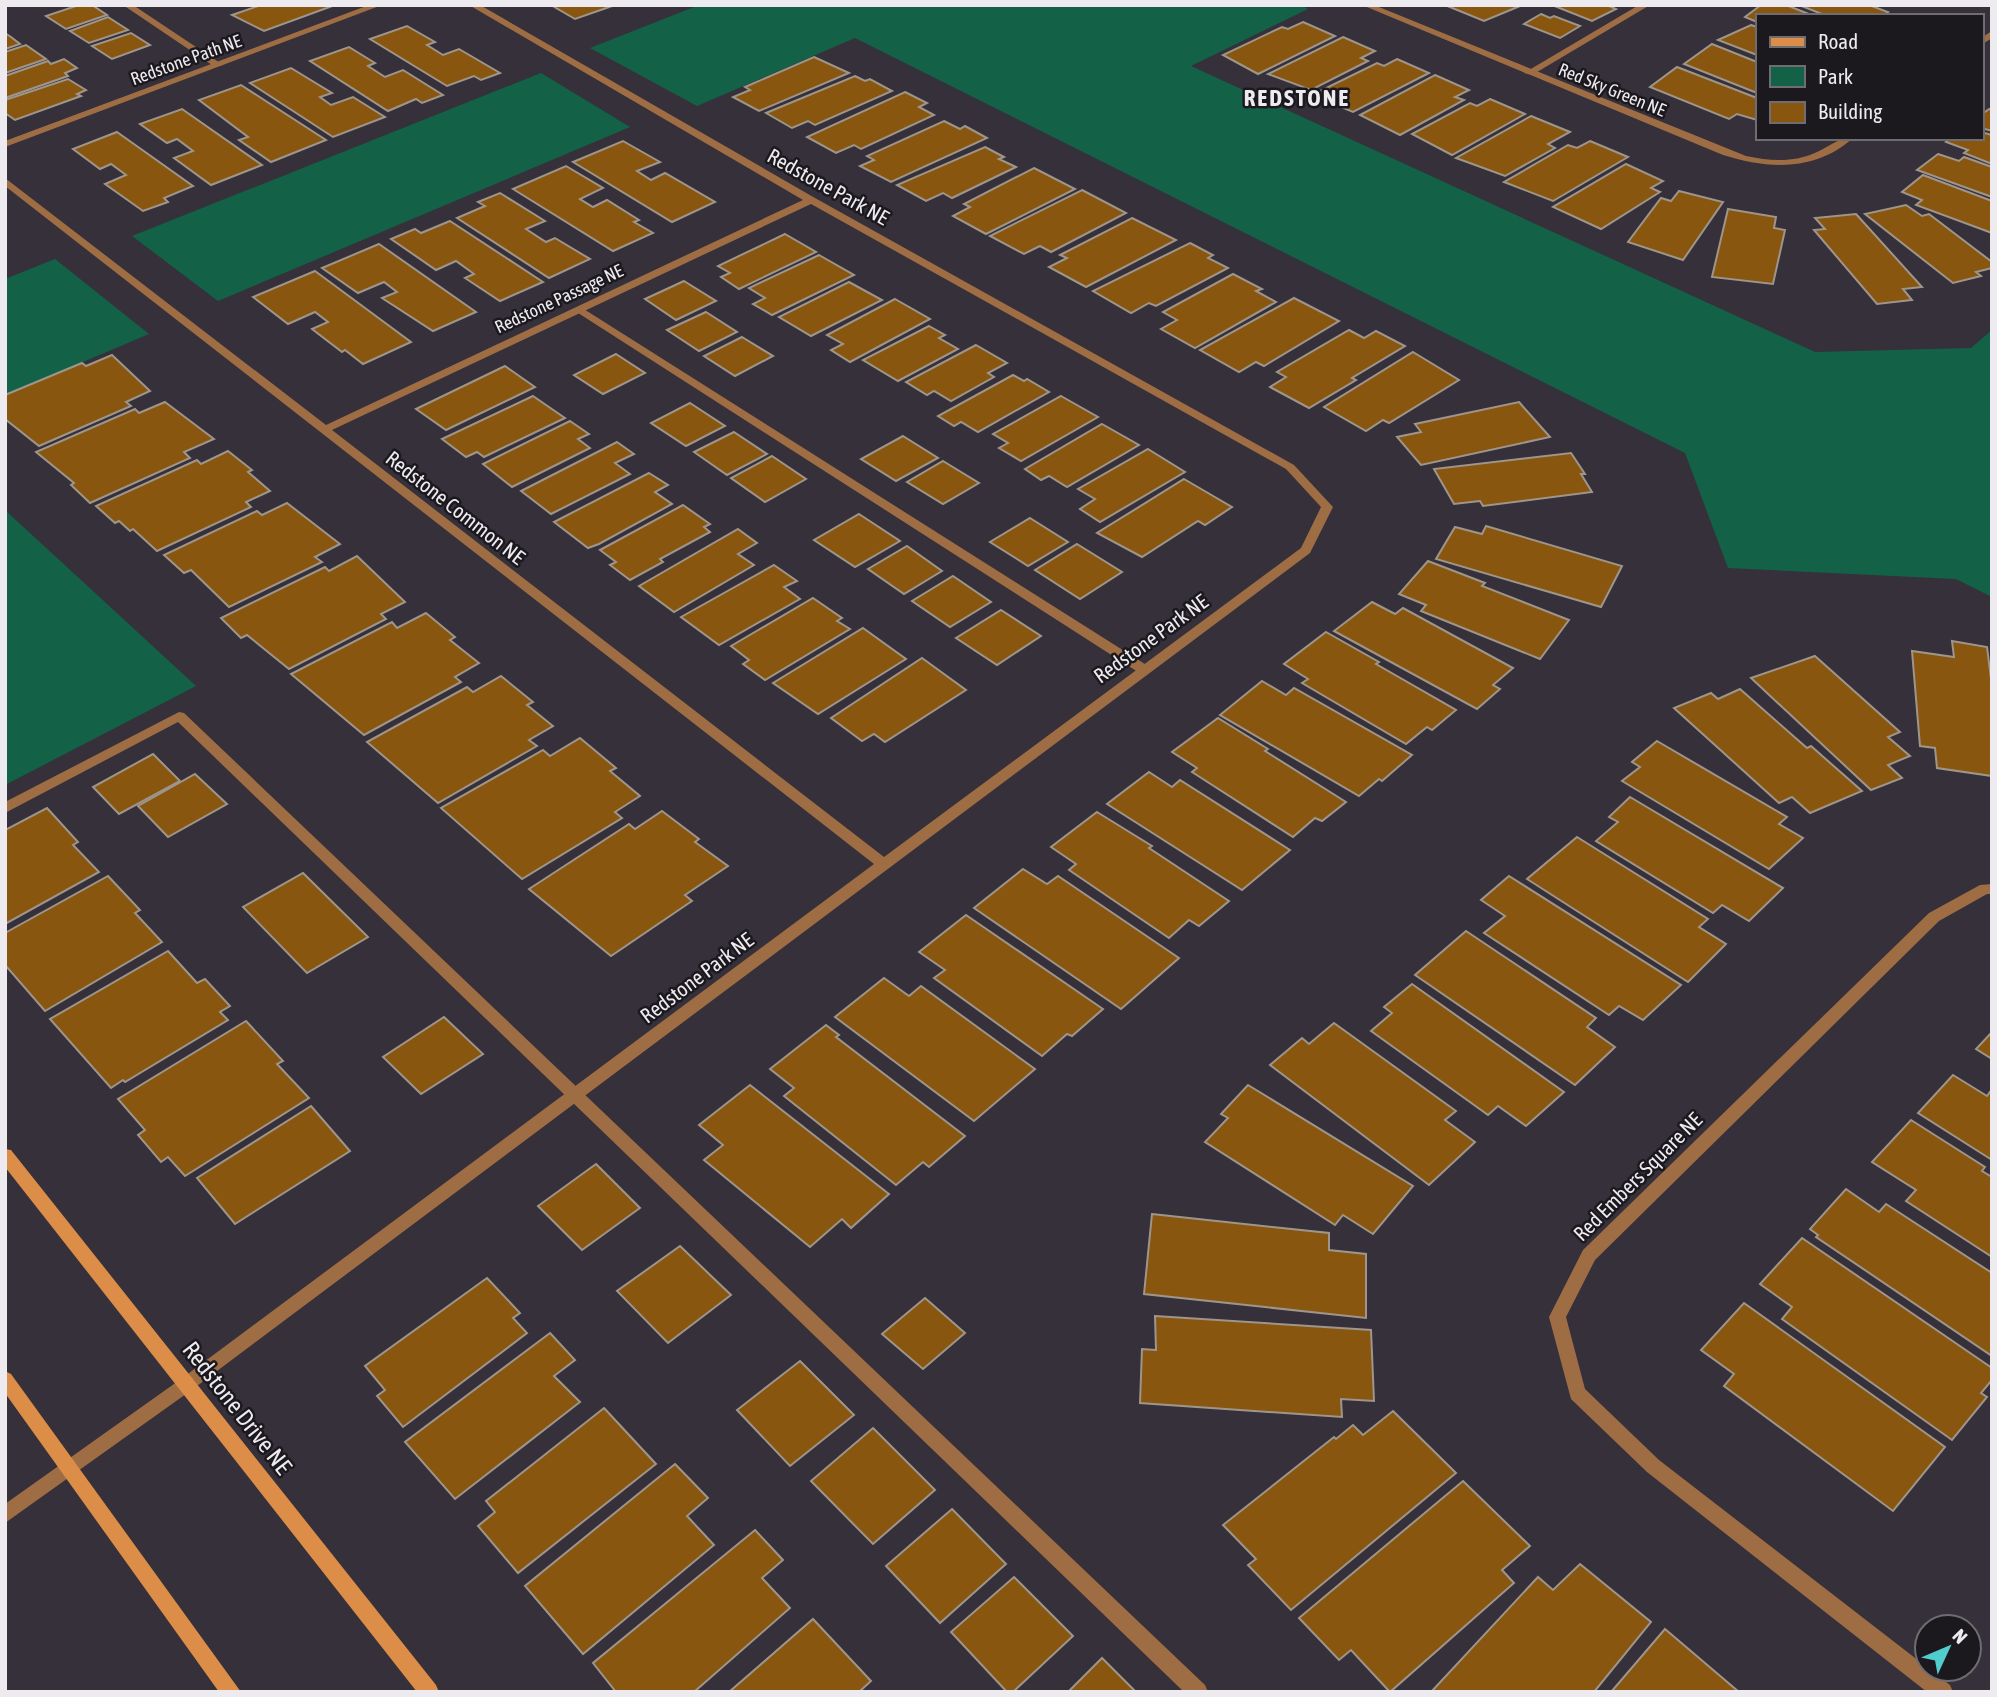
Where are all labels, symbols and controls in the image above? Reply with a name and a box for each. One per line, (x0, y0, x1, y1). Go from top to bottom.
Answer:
legend (1756, 14, 1983, 140)
text: Road (1818, 29, 1858, 53)
street label: Redstone Path NE (128, 30, 244, 89)
street label: Red Sky Green NE (1555, 58, 1669, 121)
text: Park (1818, 64, 1853, 88)
district label: REDSTONE (1244, 85, 1350, 111)
text: Building (1818, 99, 1882, 123)
street label: Redstone Park NE (764, 143, 893, 229)
street label: Redstone Passage NE (491, 260, 627, 337)
street label: Redstone Common NE (381, 446, 530, 569)
street label: Redstone Park NE (1089, 589, 1212, 688)
street label: Redstone Park NE (635, 927, 758, 1027)
street label: Red Embers Square NE (1568, 1107, 1706, 1245)
street label: Redstone Drive NE (177, 1336, 297, 1479)
north arrow (1913, 1613, 1983, 1683)
text: N (1948, 1625, 1972, 1648)

